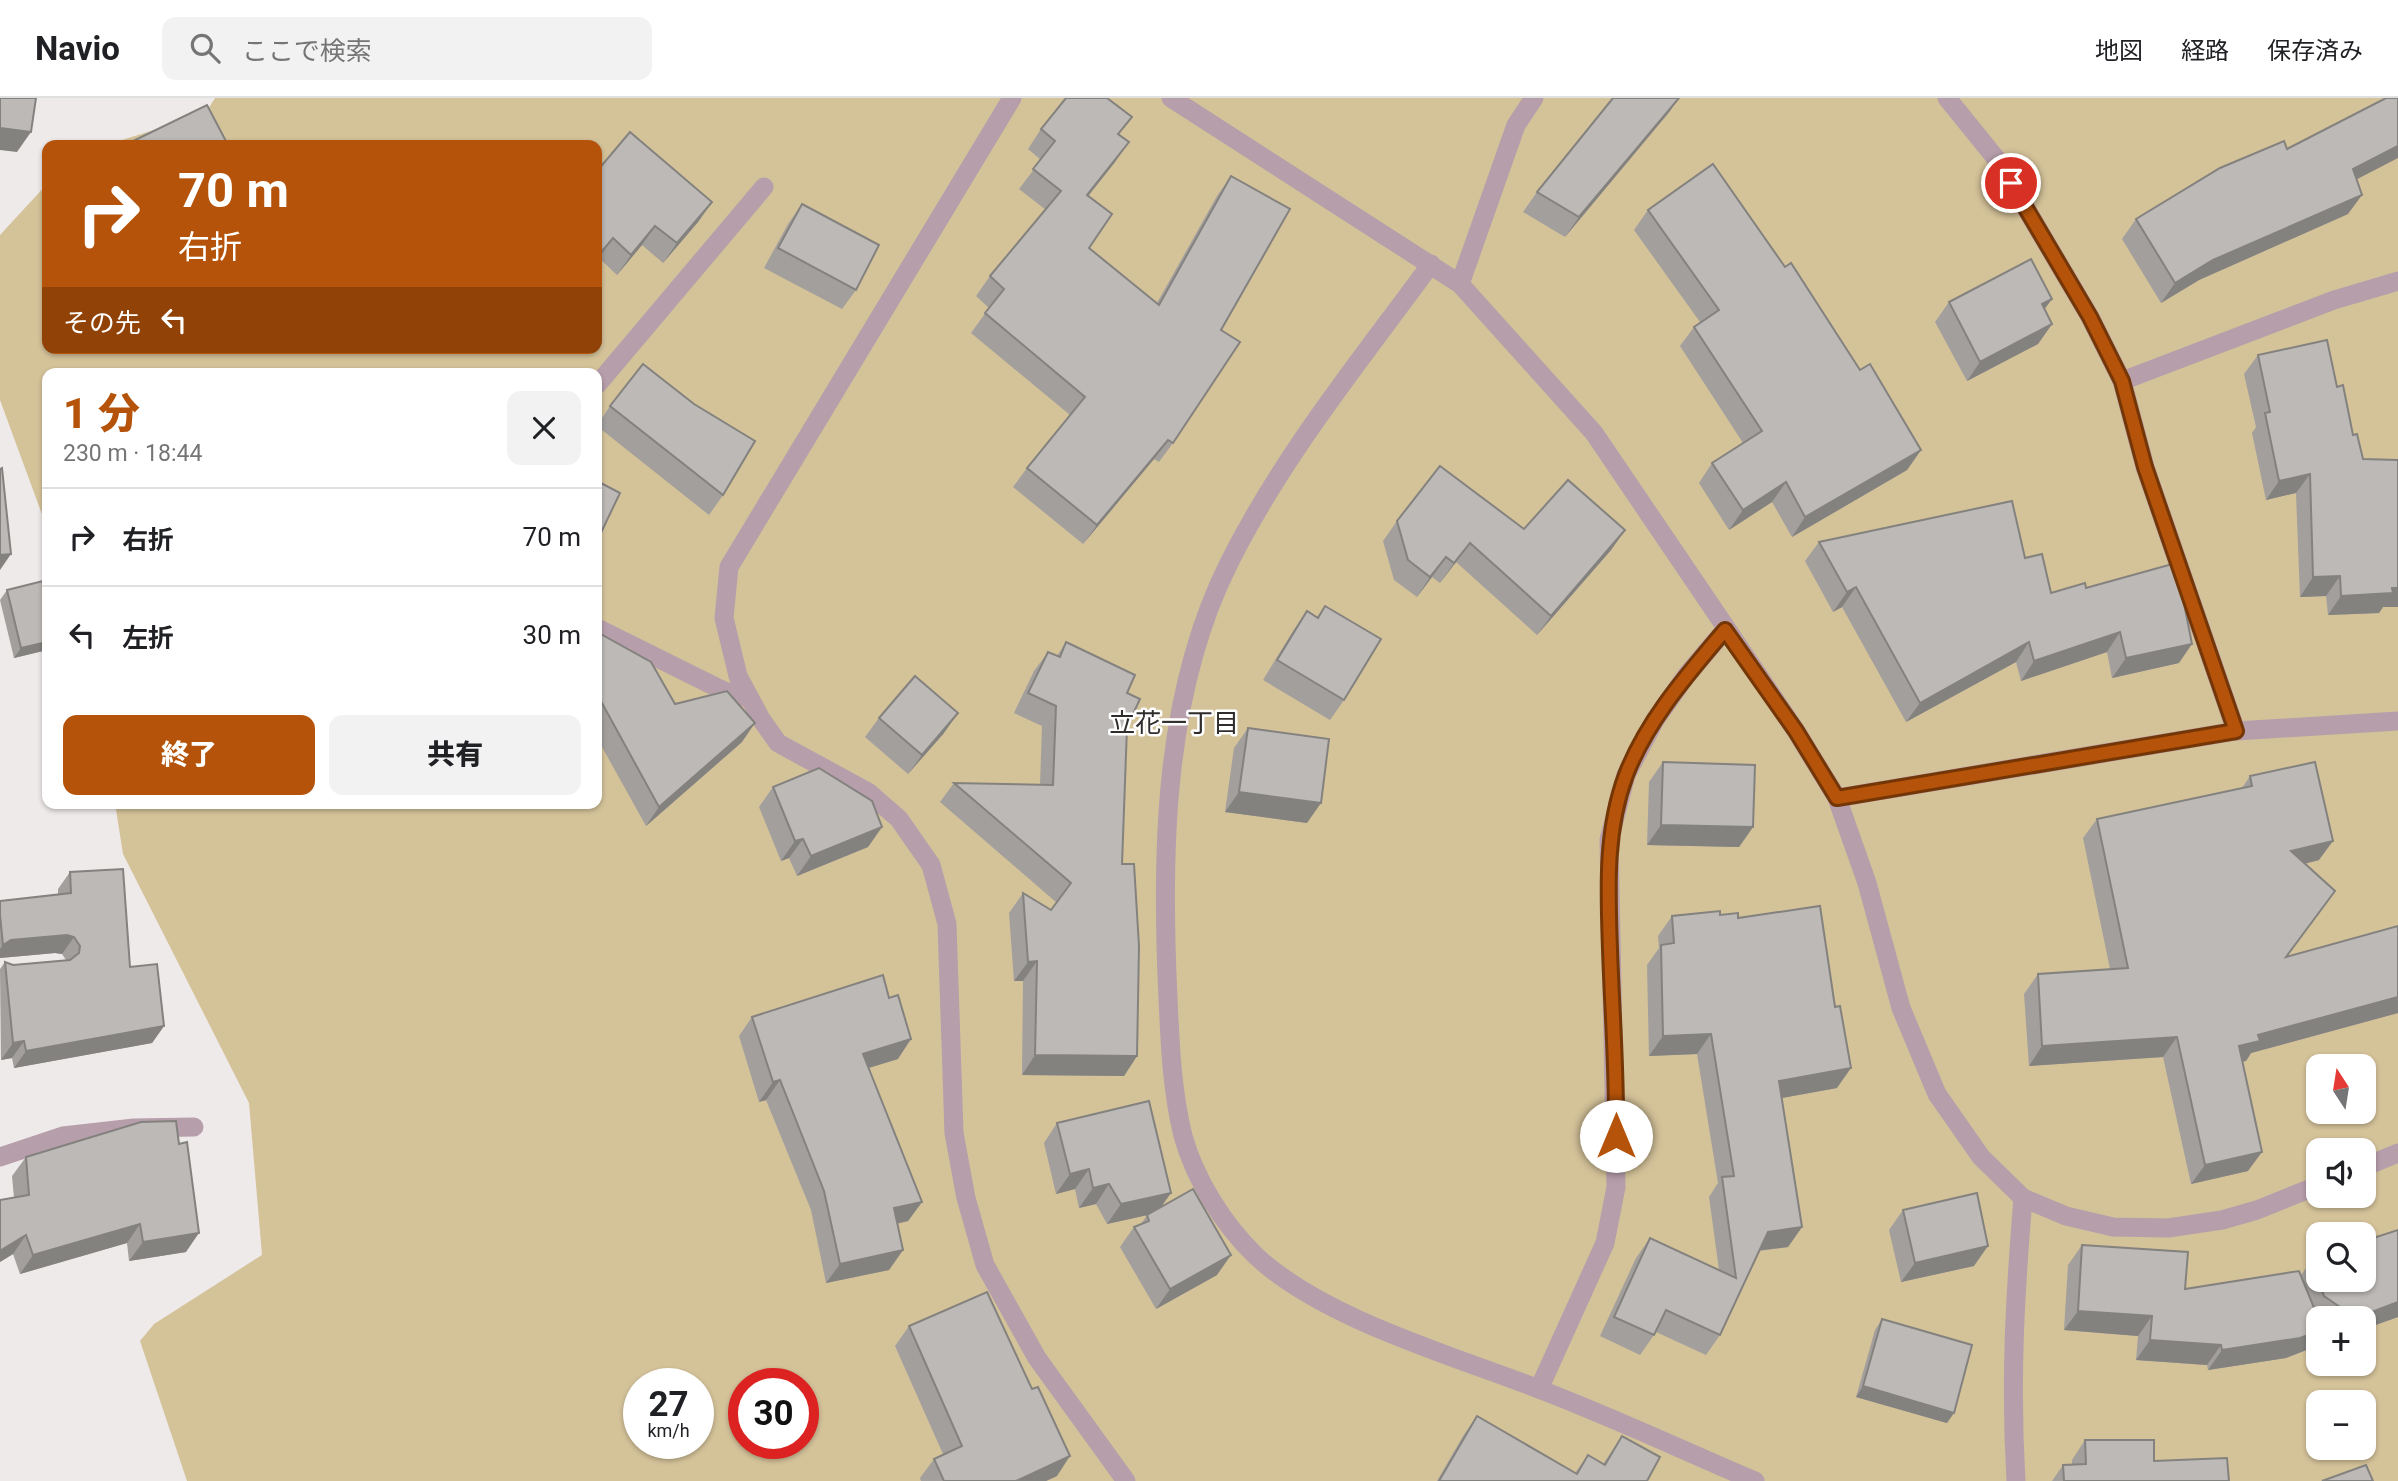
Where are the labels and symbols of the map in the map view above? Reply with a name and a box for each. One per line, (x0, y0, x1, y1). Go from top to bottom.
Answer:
pin (1981, 153, 2041, 213)
district label: 立花一丁目 (1109, 708, 1239, 738)
north arrow (2306, 1054, 2376, 1124)
position arrow (1579, 1099, 1653, 1173)
speed limit sign: 30 (728, 1368, 819, 1459)

